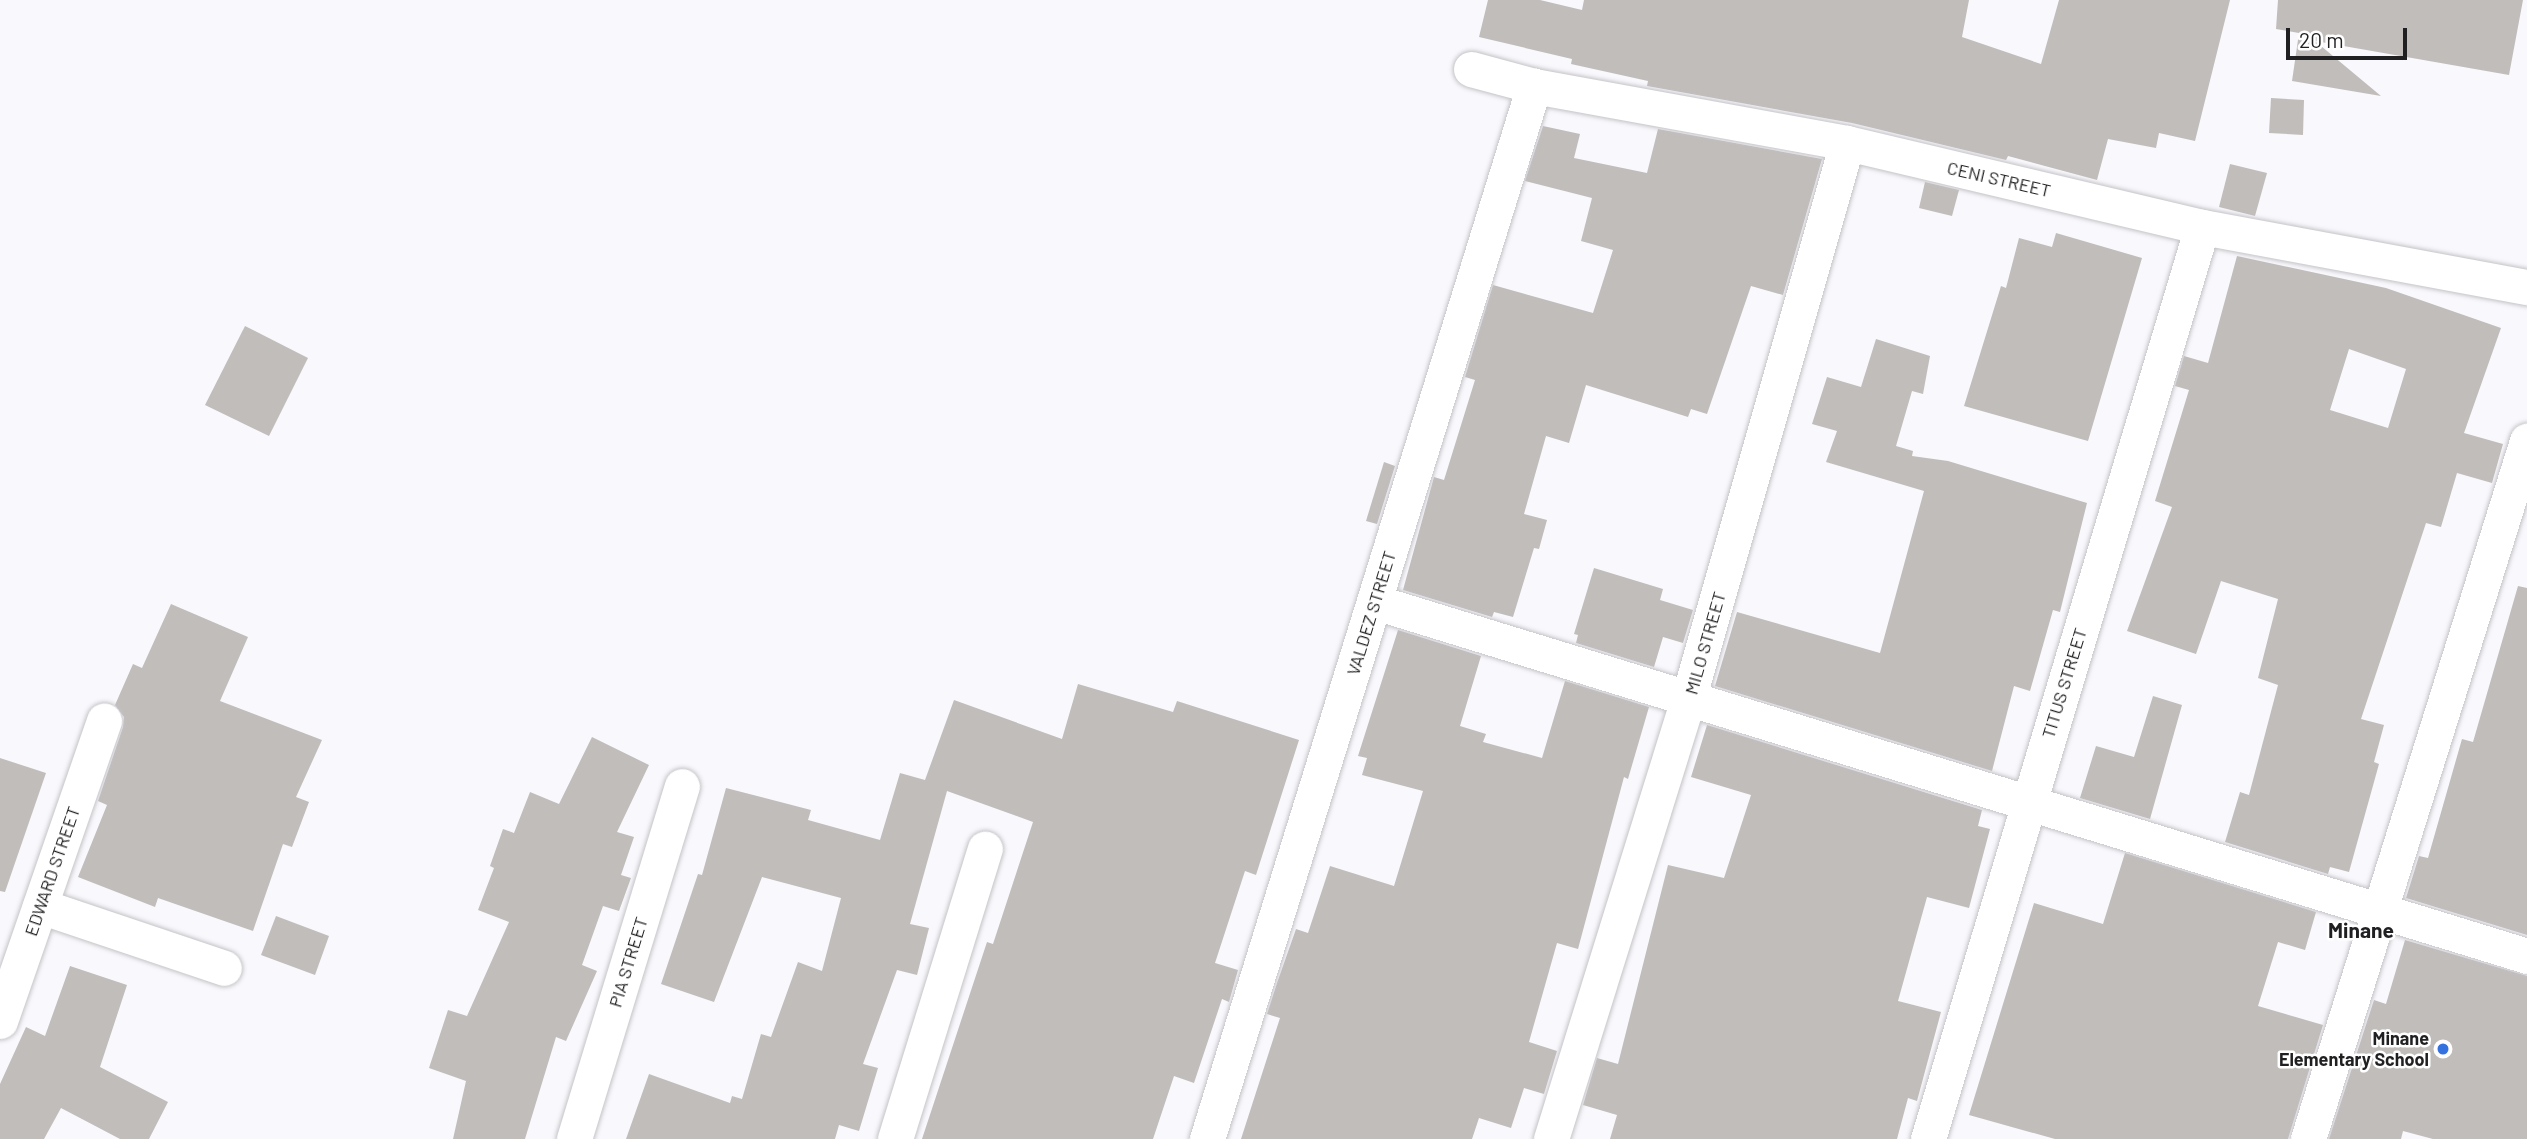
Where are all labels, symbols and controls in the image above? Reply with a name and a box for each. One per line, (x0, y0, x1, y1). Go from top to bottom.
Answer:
scale bar (2289, 14, 2410, 58)
text: 20 m (2299, 27, 2344, 52)
street label: CENI STREET (1945, 157, 2053, 201)
street label: VALDEZ STREET (1342, 548, 1400, 678)
street label: MILO STREET (1680, 589, 1730, 697)
street label: TITUS STREET (2037, 625, 2091, 741)
street label: EDWARD STREET (20, 803, 84, 939)
street label: PIA STREET (604, 914, 652, 1010)
district label: Minane (2328, 917, 2394, 943)
place label: Minane Elementary School (2279, 1028, 2429, 1070)
marker: Minane Elementary School (2435, 1041, 2451, 1057)

